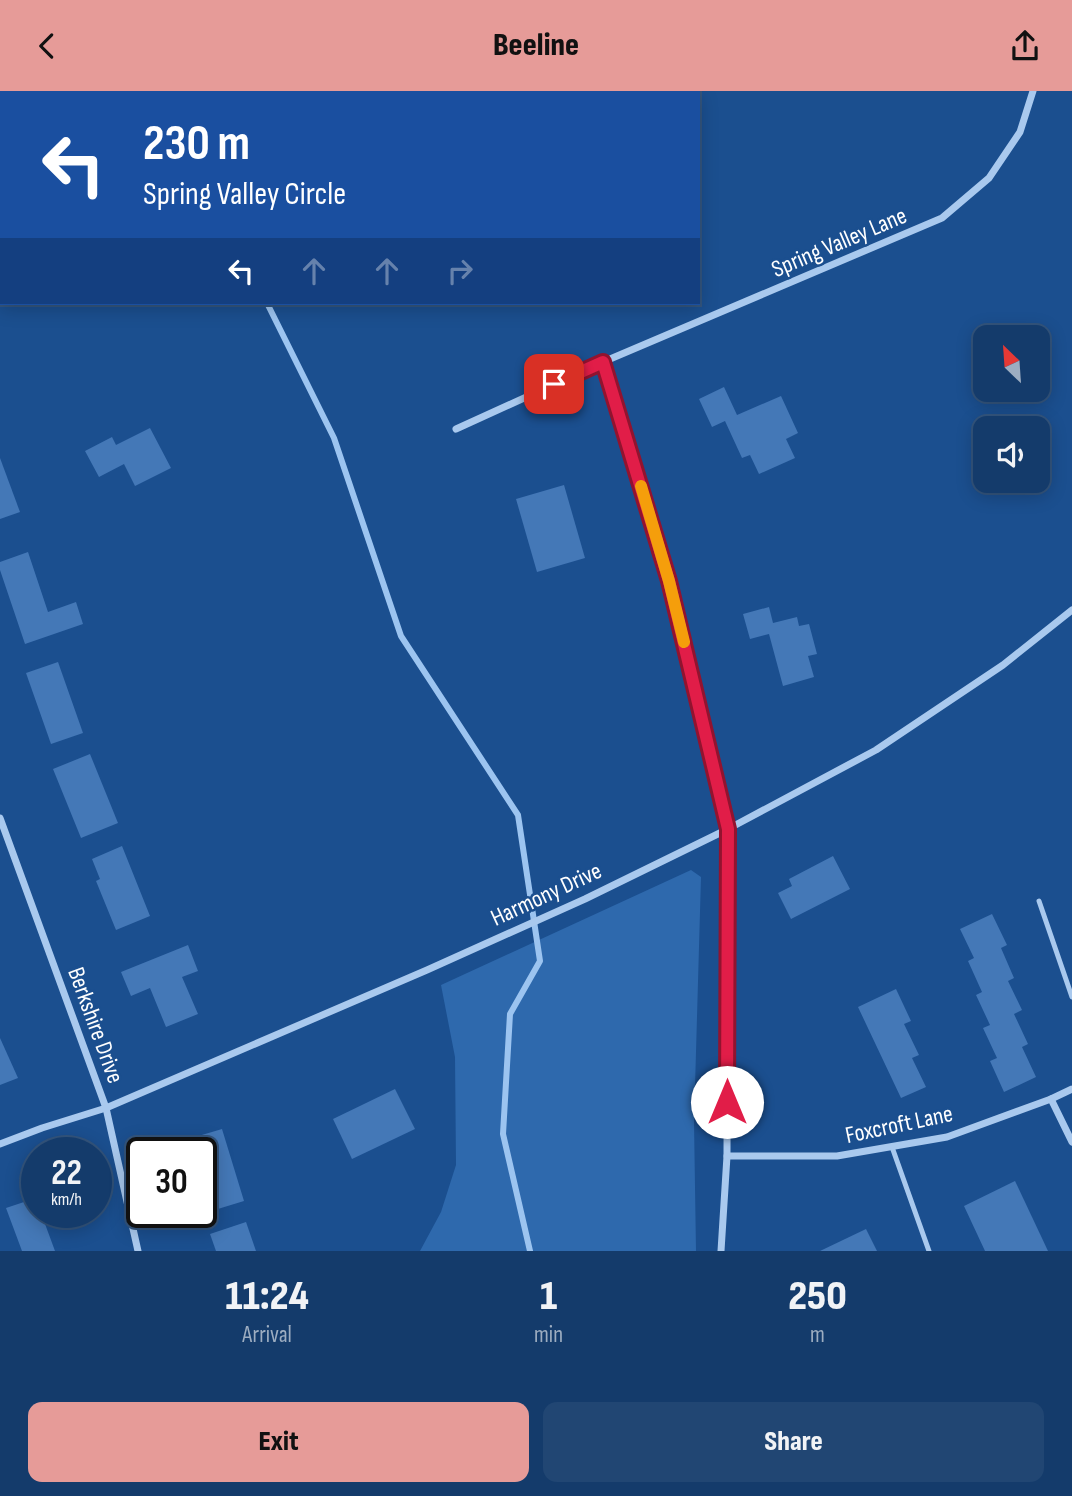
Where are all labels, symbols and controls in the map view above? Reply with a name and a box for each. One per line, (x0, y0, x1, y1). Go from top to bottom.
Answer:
text: Beeline (493, 26, 579, 65)
icon: back (28, 27, 66, 65)
icon: share (1006, 27, 1044, 65)
text: 230 m (143, 115, 250, 174)
icon: left (28, 119, 119, 210)
text: Spring Valley Circle (143, 175, 346, 214)
street label: Spring Valley Lane (767, 201, 911, 284)
icon: left (222, 252, 260, 290)
icon: ahead (295, 252, 333, 290)
icon: ahead (368, 252, 406, 290)
icon: right (441, 252, 479, 290)
north arrow (973, 325, 1050, 403)
map controls (973, 325, 1050, 493)
pin (524, 354, 584, 414)
icon: arrive (535, 365, 573, 403)
button: sound (973, 416, 1050, 493)
street label: Harmony Drive (486, 856, 606, 933)
street label: Berkshire Drive (61, 963, 130, 1087)
position arrow (690, 1065, 764, 1139)
street label: Foxcroft Lane (843, 1099, 955, 1150)
speed limit sign: 30 (126, 1137, 217, 1228)
text: 22 (51, 1152, 82, 1195)
text: km/h (51, 1189, 82, 1210)
text: 11:24 (225, 1271, 309, 1322)
text: 1 (540, 1271, 557, 1322)
text: 250 (788, 1271, 847, 1322)
text: Arrival (242, 1321, 292, 1349)
text: min (534, 1321, 563, 1349)
text: m (810, 1321, 825, 1349)
button: Exit (28, 1402, 529, 1482)
button: Share (543, 1402, 1044, 1482)

